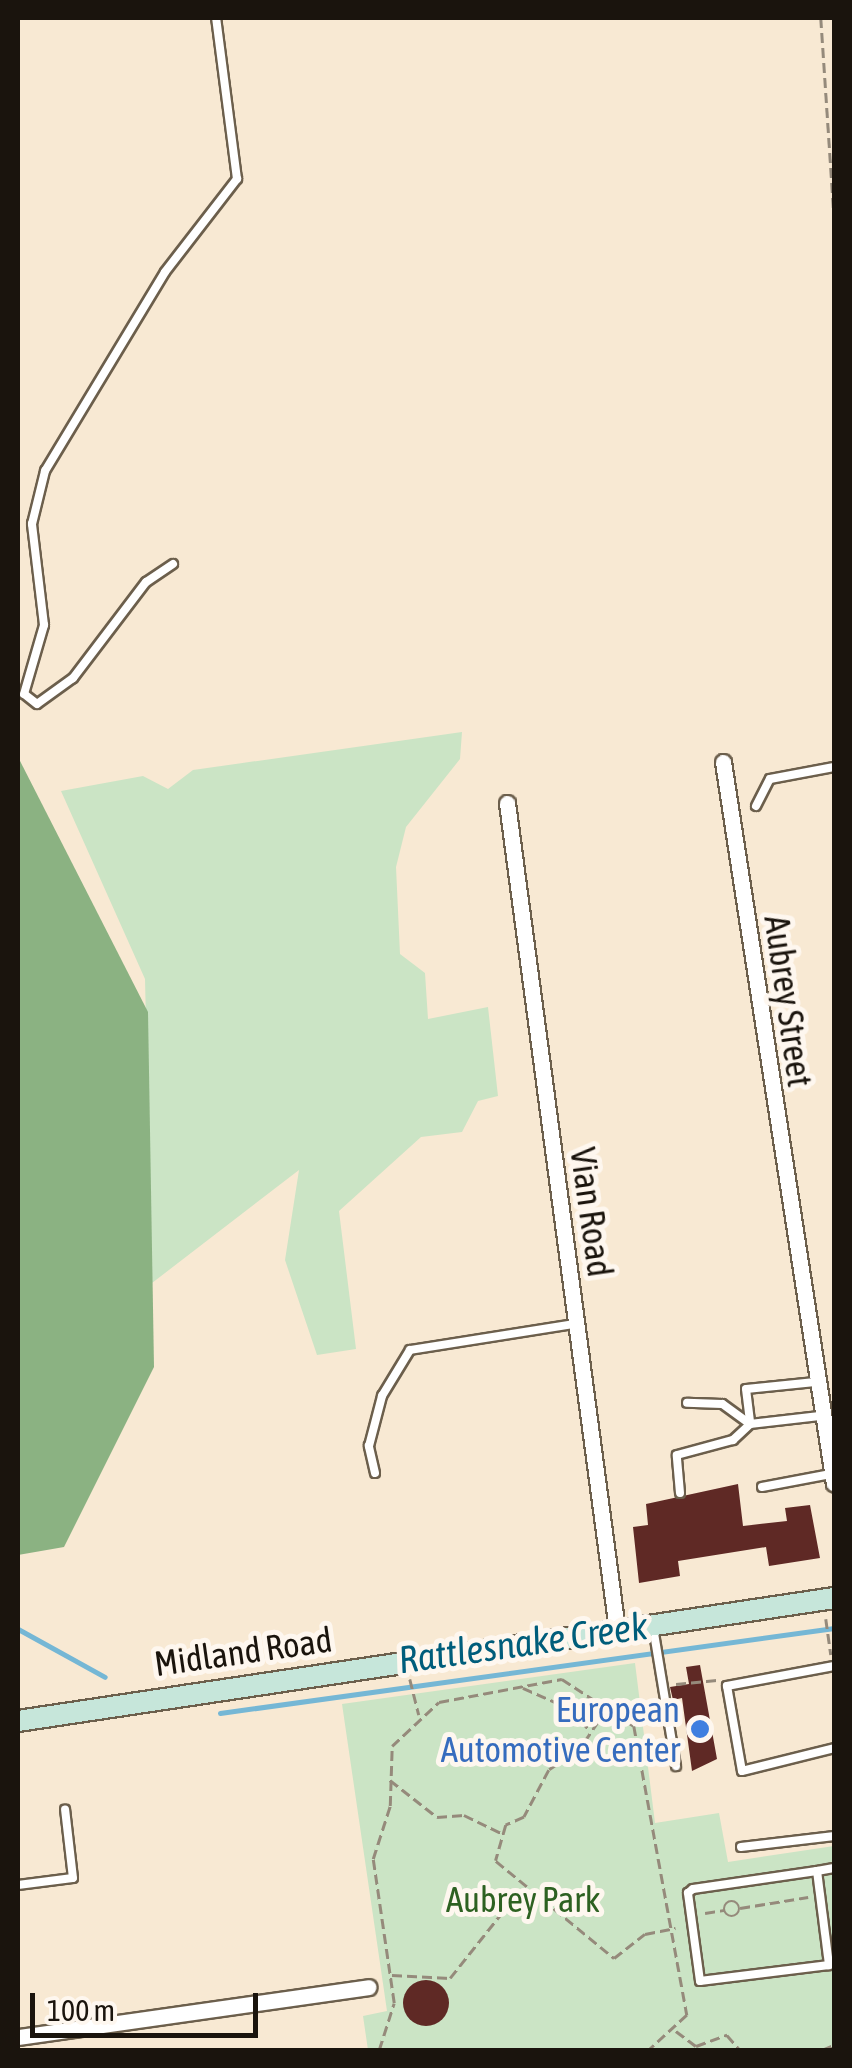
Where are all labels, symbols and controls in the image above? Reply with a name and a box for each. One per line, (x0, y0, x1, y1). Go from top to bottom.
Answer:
street label: Aubrey Street (756, 913, 822, 1089)
street label: Vian Road (562, 1145, 622, 1279)
water label: Rattlesnake Creek (396, 1603, 650, 1683)
street label: Midland Road (152, 1618, 334, 1684)
place label: European Automotive Center (441, 1688, 680, 1770)
marker: European Automotive Center (689, 1718, 711, 1740)
park label: Aubrey Park (446, 1878, 600, 1920)
scale bar (35, 1973, 262, 2035)
text: 100 m (47, 1993, 115, 2027)

